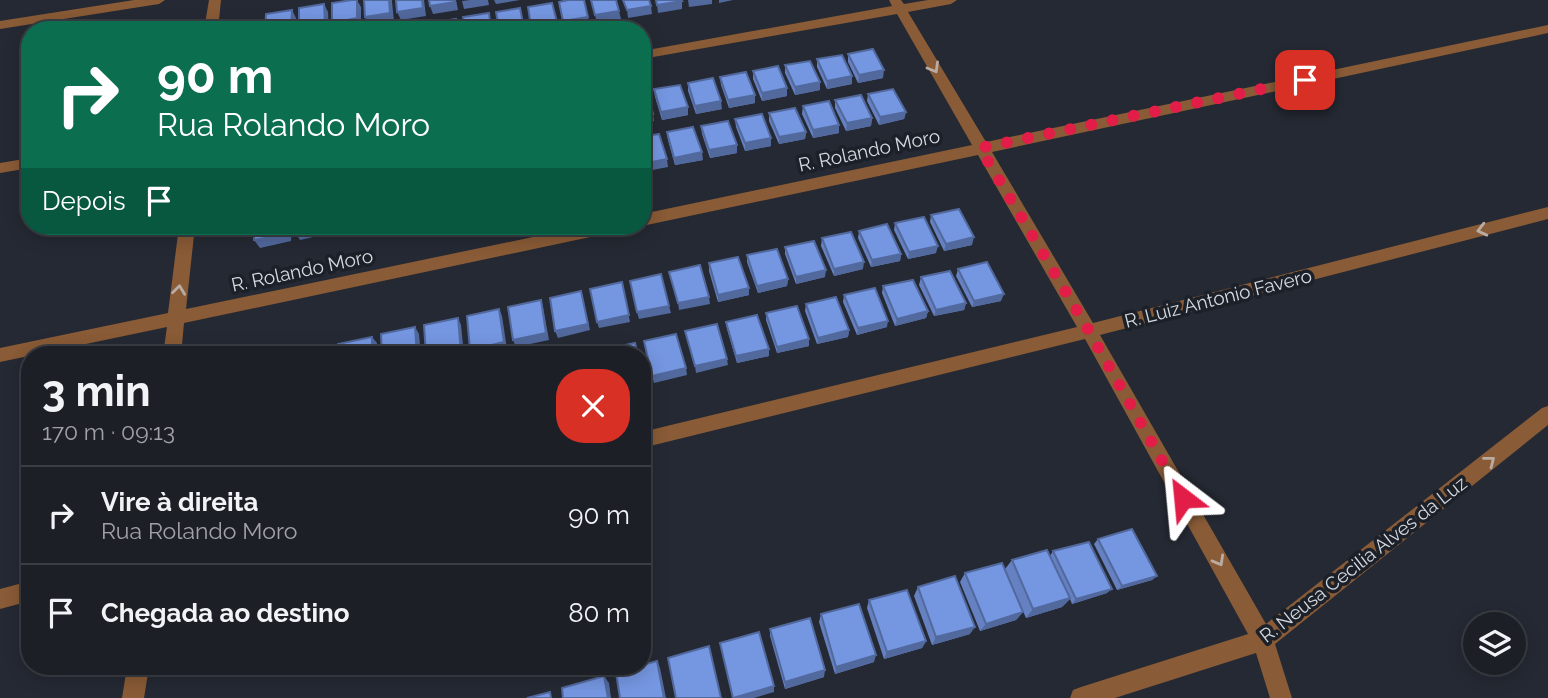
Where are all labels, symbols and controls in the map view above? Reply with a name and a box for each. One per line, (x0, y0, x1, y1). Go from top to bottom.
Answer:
text: 90 m (157, 47, 273, 104)
icon: right (42, 49, 133, 140)
pin (1275, 50, 1335, 110)
one-way arrow (926, 61, 939, 74)
icon: arrive (1286, 61, 1324, 99)
text: Rua Rolando Moro (157, 106, 430, 143)
street label: R. Rolando Moro (796, 124, 942, 176)
icon: arrive (140, 182, 178, 220)
text: Depois (42, 186, 126, 216)
one-way arrow (1476, 222, 1488, 236)
street label: R. Rolando Moro (229, 244, 375, 296)
street label: R. Luiz Antonio Favero (1122, 264, 1314, 332)
one-way arrow (172, 285, 187, 296)
text: 3 min (42, 367, 151, 416)
button: close (556, 369, 630, 443)
text: 170 m · 09:13 (42, 418, 175, 445)
one-way arrow (1482, 456, 1494, 469)
position arrow (1146, 461, 1220, 535)
street label: R. Neusa Cecilia Alves da Luz (1255, 471, 1471, 647)
text: Vire à direita (101, 487, 258, 517)
icon: right (42, 496, 80, 534)
text: 90 m (568, 500, 630, 530)
text: Rua Rolando Moro (101, 517, 297, 544)
one-way arrow (1211, 554, 1224, 566)
icon: arrive (42, 594, 80, 632)
text: Chegada ao destino (101, 598, 350, 628)
text: 80 m (568, 598, 630, 628)
map controls (1463, 612, 1526, 675)
button: layers (1463, 612, 1526, 675)

